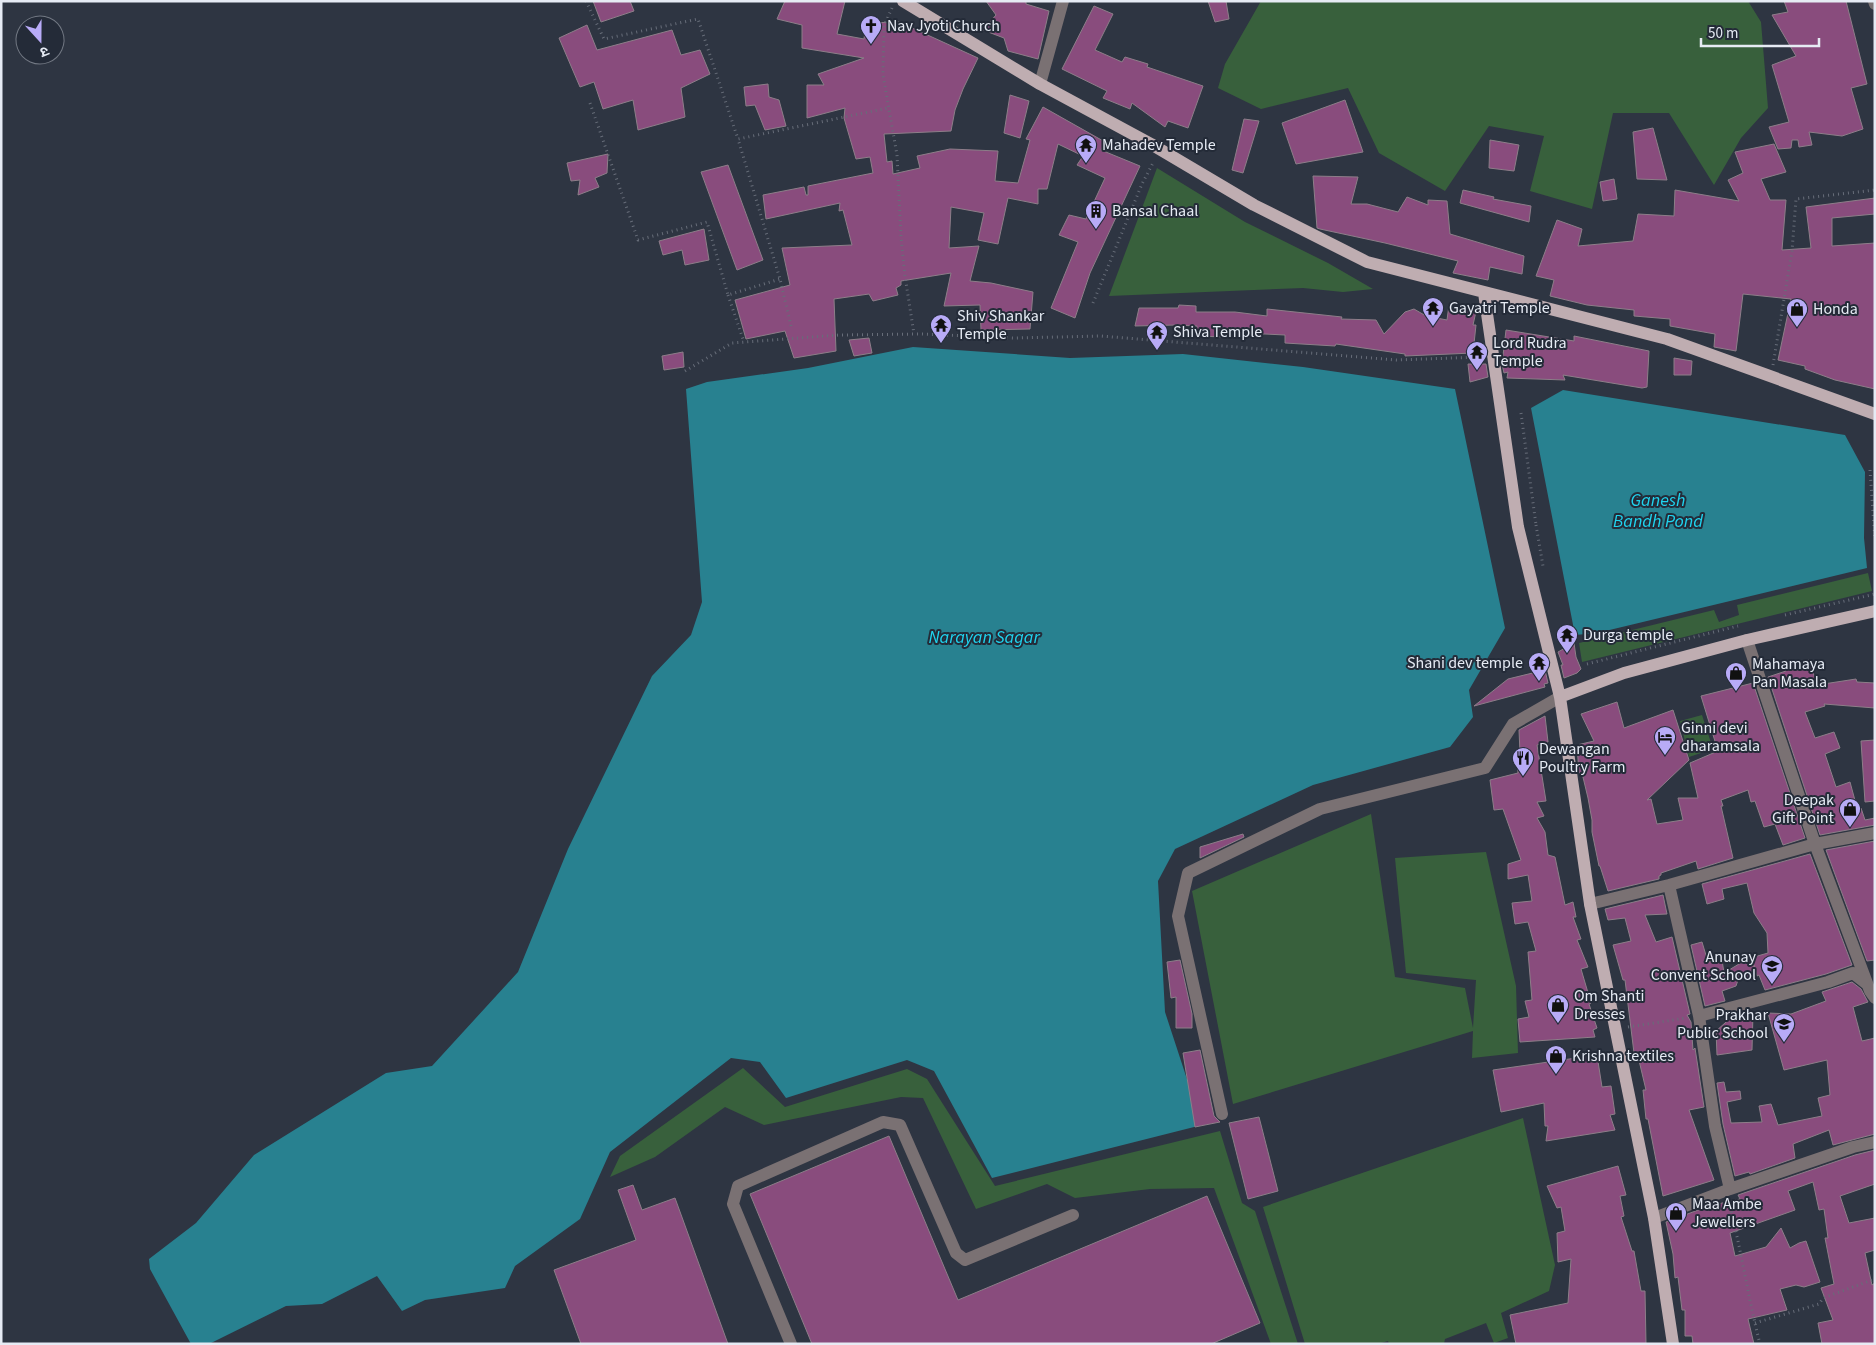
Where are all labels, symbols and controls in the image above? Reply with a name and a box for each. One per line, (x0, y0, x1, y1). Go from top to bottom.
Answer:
church icon: Nav Jyoti Church (859, 14, 883, 45)
north arrow (15, 15, 65, 65)
place label: Nav Jyoti Church (887, 15, 1000, 37)
scale bar (1701, 15, 1818, 47)
text: 50 m (1708, 23, 1738, 44)
text: उ (36, 40, 52, 62)
temple icon: Mahadev Temple (1074, 133, 1098, 164)
place label: Mahadev Temple (1102, 134, 1216, 156)
building icon: Bansal Chaal (1084, 199, 1108, 230)
place label: Bansal Chaal (1112, 200, 1198, 222)
temple icon: Gayatri Temple (1421, 296, 1445, 327)
place label: Gayatri Temple (1449, 297, 1550, 319)
shop icon: Honda (1785, 297, 1809, 328)
place label: Honda (1813, 298, 1858, 320)
place label: Shiv Shankar Temple (957, 305, 1045, 345)
temple icon: Shiv Shankar Temple (929, 313, 953, 344)
temple icon: Shiva Temple (1145, 320, 1169, 351)
place label: Shiva Temple (1173, 321, 1262, 343)
place label: Lord Rudra Temple (1493, 332, 1567, 372)
temple icon: Lord Rudra Temple (1465, 340, 1489, 371)
water label: Ganesh Bandh Pond (1613, 488, 1703, 534)
temple icon: Durga temple (1555, 623, 1579, 654)
place label: Durga temple (1583, 624, 1673, 646)
water label: Narayan Sagar (928, 625, 1040, 650)
temple icon: Shani dev temple (1527, 651, 1551, 682)
place label: Shani dev temple (1407, 652, 1523, 674)
place label: Mahamaya Pan Masala (1752, 653, 1827, 693)
shop icon: Mahamaya Pan Masala (1724, 661, 1748, 692)
place label: Ginni devi dharamsala (1681, 717, 1760, 757)
hotel icon: Ginni devi dharamsala (1653, 725, 1677, 756)
place label: Dewangan Poultry Farm (1539, 738, 1625, 778)
restaurant icon: Dewangan Poultry Farm (1511, 746, 1535, 777)
place label: Deepak Gift Point (1772, 789, 1835, 829)
shop icon: Deepak Gift Point (1838, 797, 1862, 828)
place label: Anunay Convent School (1651, 946, 1757, 986)
school or university icon: Anunay Convent School (1760, 954, 1784, 985)
place label: Om Shanti Dresses (1574, 985, 1645, 1025)
shop icon: Om Shanti Dresses (1546, 993, 1570, 1024)
place label: Prakhar Public School (1677, 1004, 1768, 1044)
school or university icon: Prakhar Public School (1772, 1012, 1796, 1043)
shop icon: Krishna textiles (1544, 1044, 1568, 1075)
place label: Krishna textiles (1572, 1045, 1674, 1067)
place label: Maa Ambe Jewellers (1692, 1193, 1762, 1233)
shop icon: Maa Ambe Jewellers (1664, 1201, 1688, 1232)

